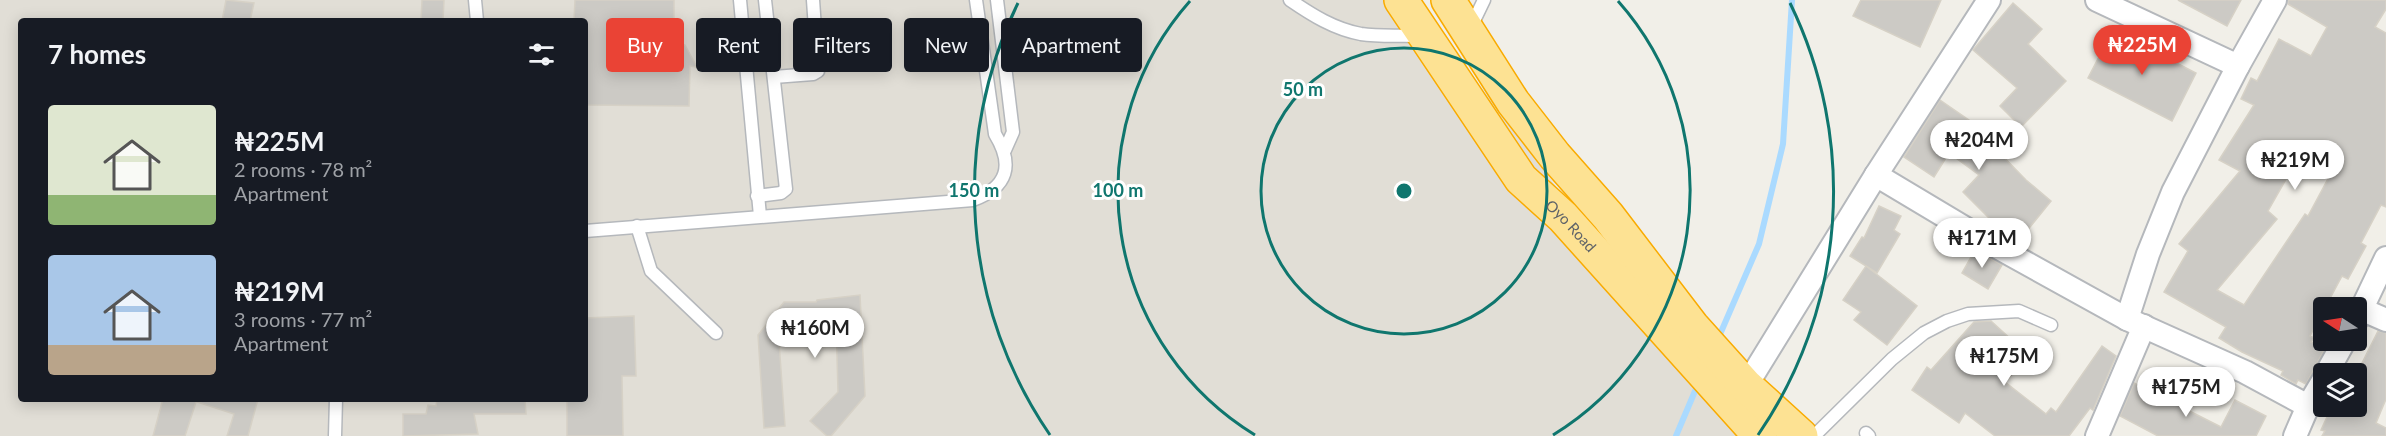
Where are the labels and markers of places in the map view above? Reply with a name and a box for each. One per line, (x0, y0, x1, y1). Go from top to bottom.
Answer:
pin: ₦225M (2100, 25, 2184, 76)
pin: ₦204M (1937, 120, 2021, 171)
pin: ₦219M (2253, 140, 2337, 191)
centre of rings (1394, 181, 1414, 201)
pin: ₦171M (1940, 218, 2024, 269)
pin: ₦160M (773, 308, 857, 359)
pin: ₦175M (1962, 336, 2046, 387)
pin: ₦175M (2144, 367, 2228, 418)

